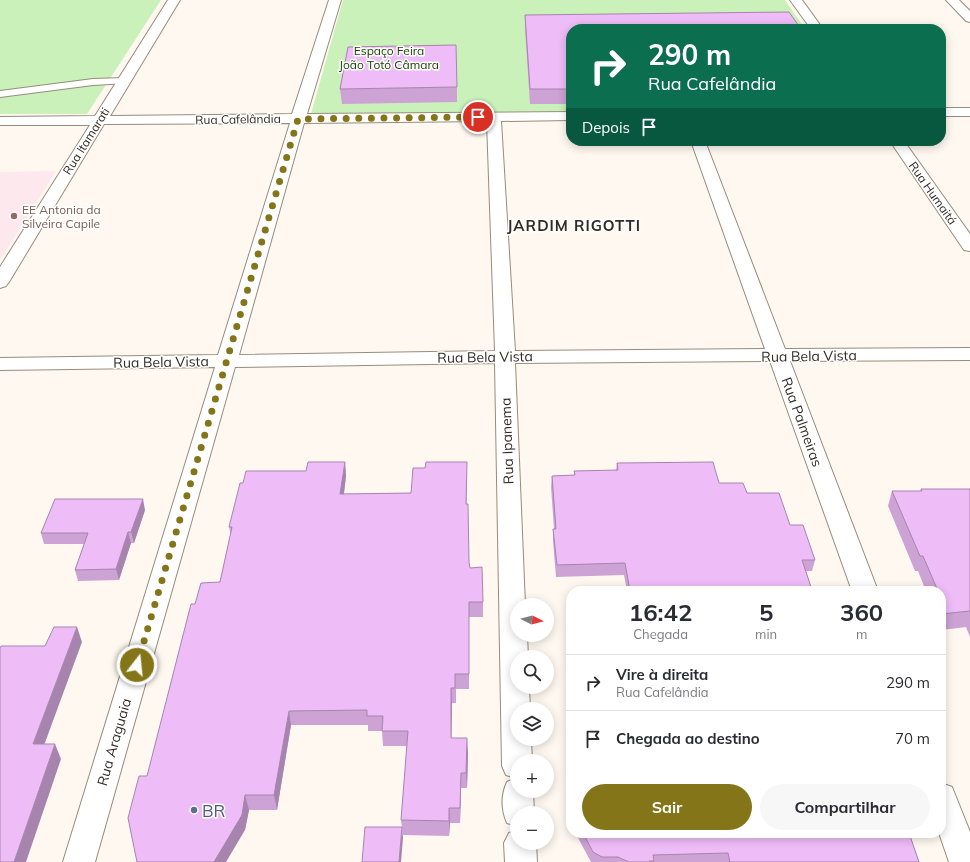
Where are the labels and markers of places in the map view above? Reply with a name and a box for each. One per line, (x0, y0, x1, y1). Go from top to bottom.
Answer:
pin (461, 100, 495, 134)
place label: EE Antonia da Silveira Capile (22, 202, 101, 231)
marker: EE Antonia da Silveira Capile (9, 211, 19, 221)
place label: BR (202, 800, 226, 821)
marker: BR (189, 805, 199, 815)

